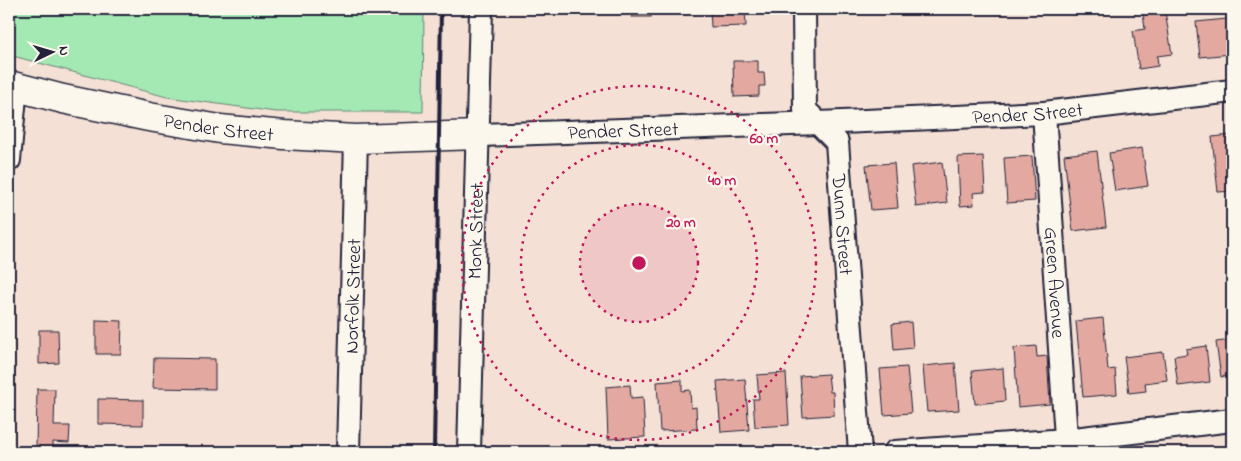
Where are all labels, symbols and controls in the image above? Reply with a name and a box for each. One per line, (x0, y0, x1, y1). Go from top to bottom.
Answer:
north arrow (28, 28, 78, 78)
text: N (53, 45, 74, 57)
street label: Pender Street (972, 97, 1085, 133)
street label: Pender Street (161, 108, 275, 151)
street label: Pender Street (567, 116, 679, 149)
text: 60 m (749, 128, 779, 150)
text: 40 m (707, 170, 736, 192)
street label: Dunn Street (822, 172, 859, 277)
street label: Monk Street (462, 182, 493, 280)
text: 20 m (665, 212, 696, 234)
street label: Green Avenue (1035, 226, 1071, 339)
street label: Norfolk Street (339, 238, 370, 354)
centre of rings (630, 254, 648, 272)

